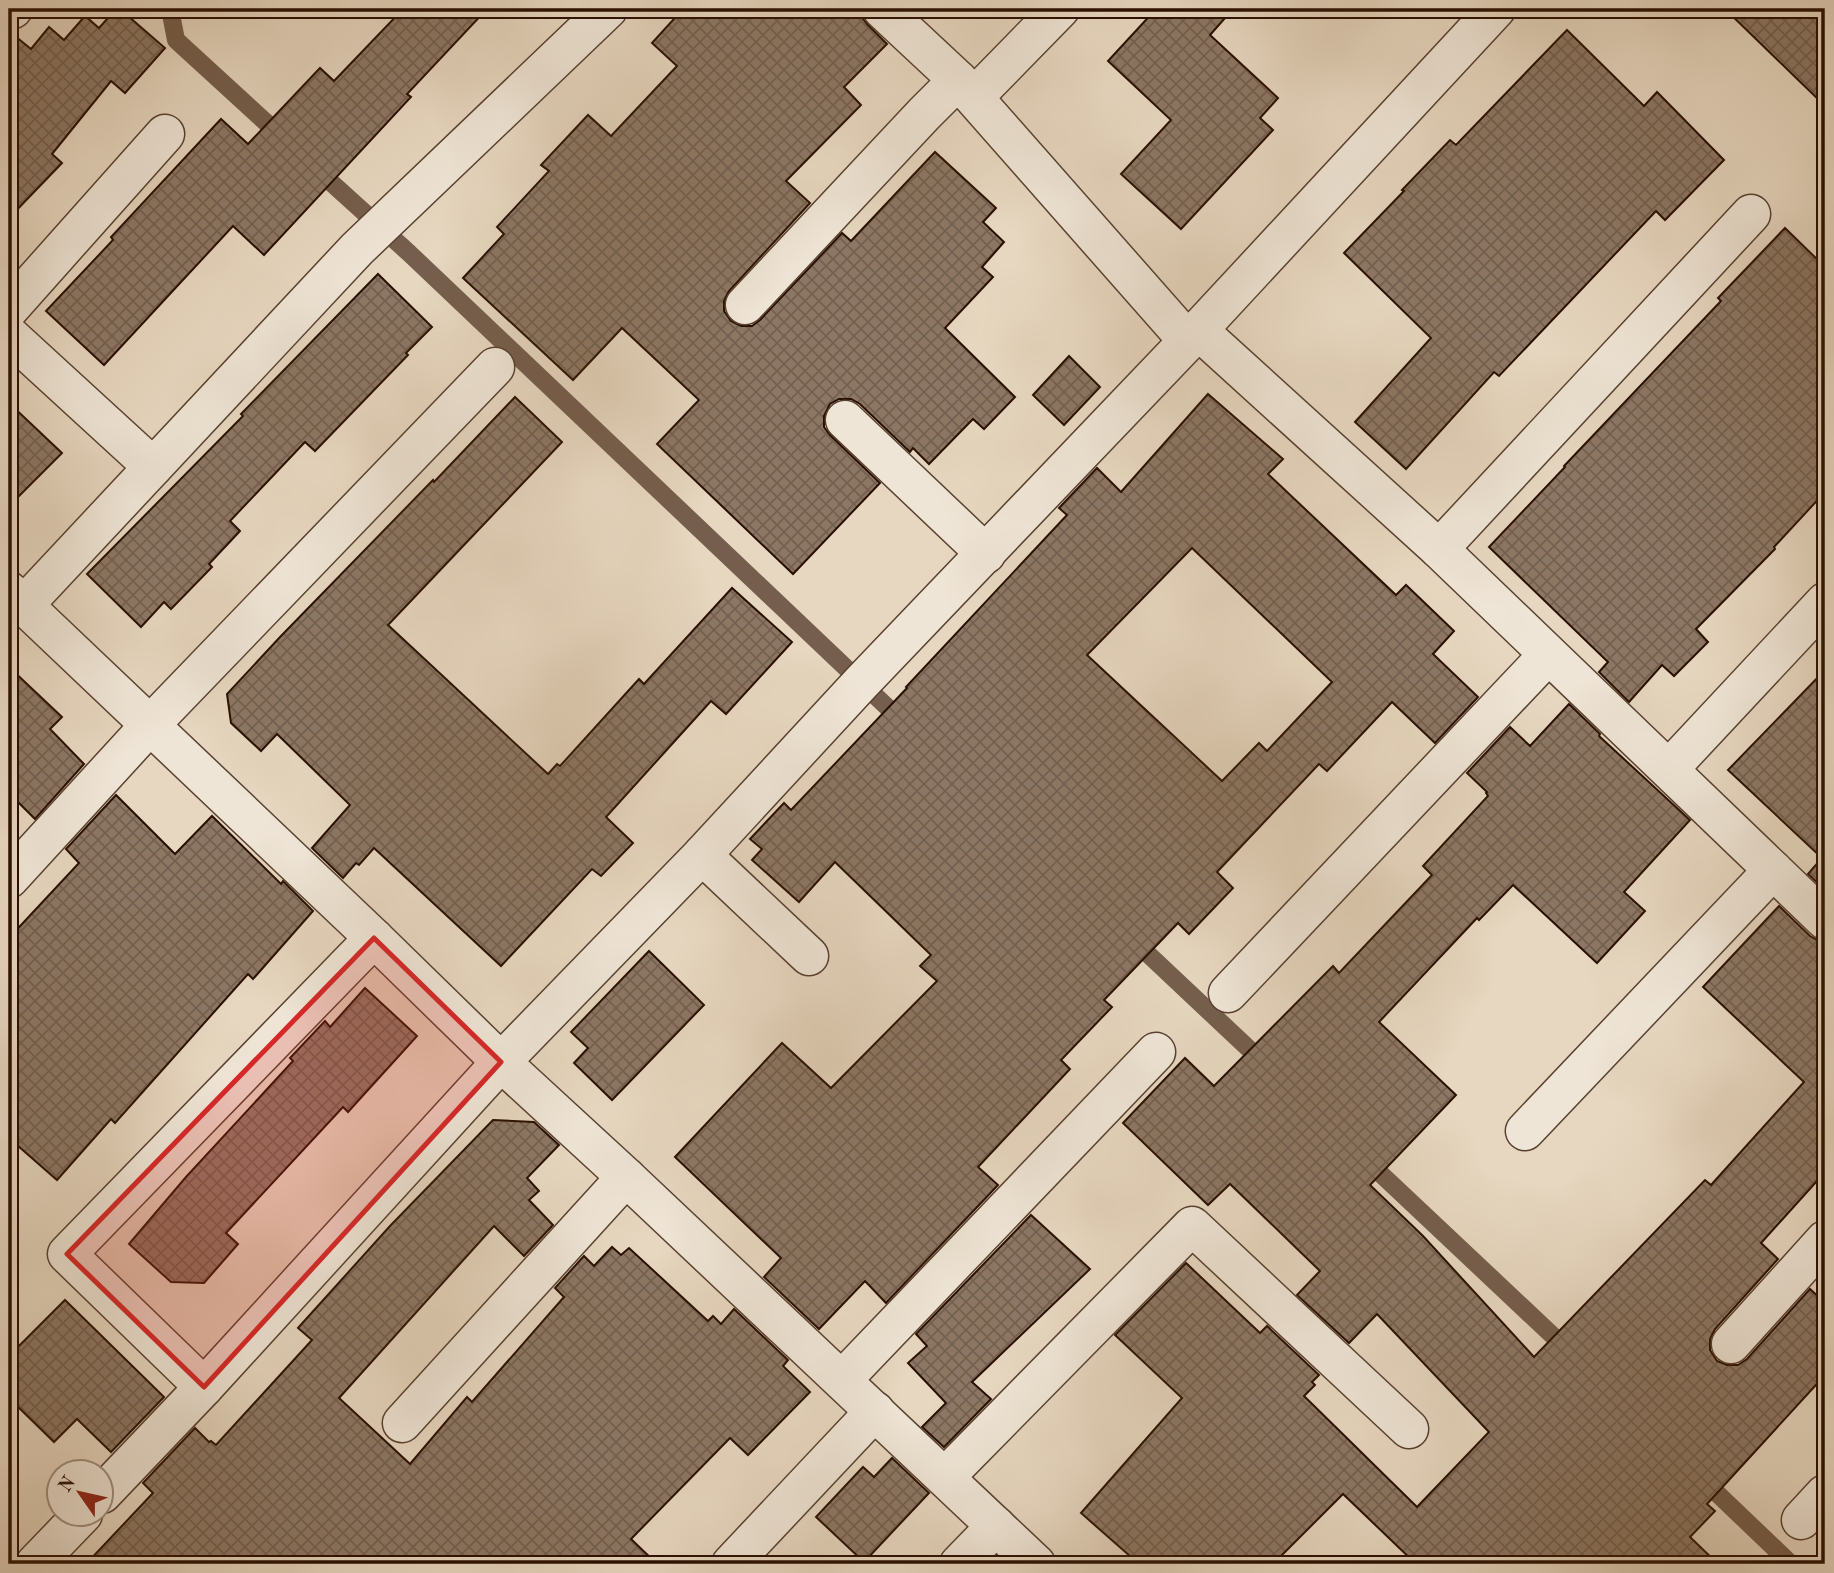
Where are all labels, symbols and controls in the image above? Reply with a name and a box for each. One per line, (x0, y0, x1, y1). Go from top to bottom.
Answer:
north arrow (46, 1458, 116, 1528)
text: N (56, 1473, 80, 1496)

